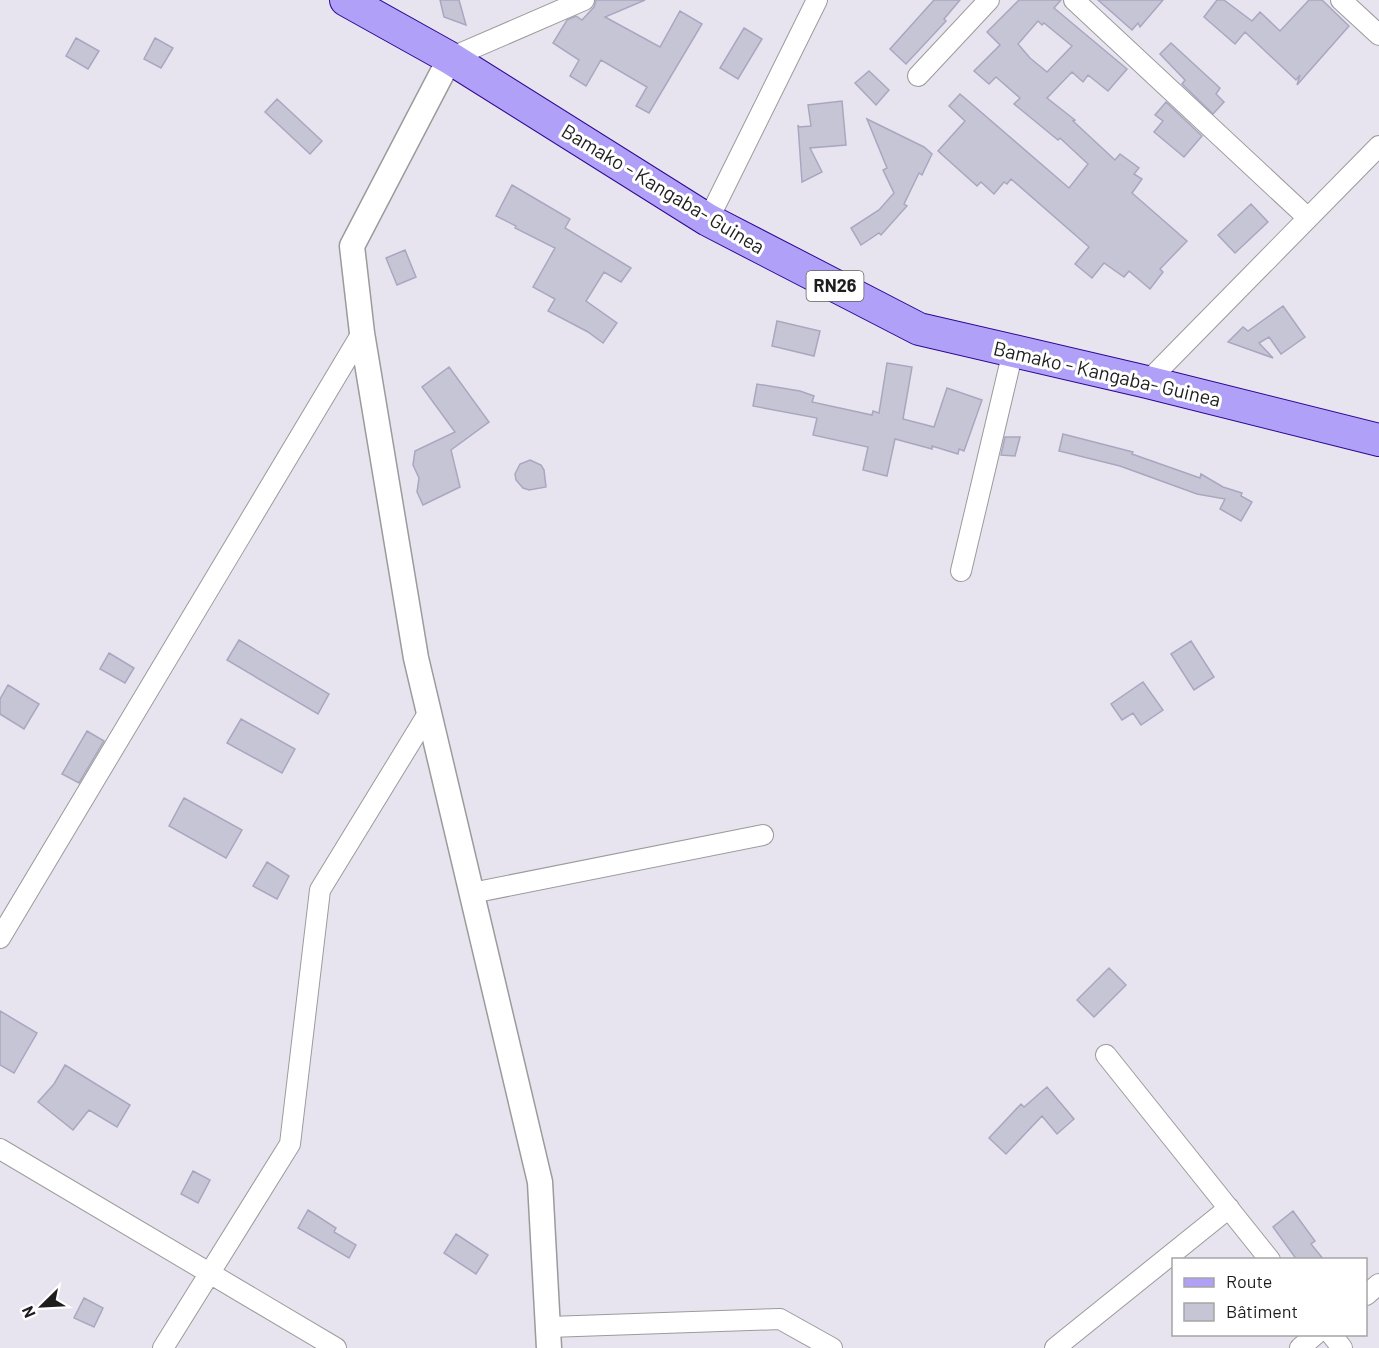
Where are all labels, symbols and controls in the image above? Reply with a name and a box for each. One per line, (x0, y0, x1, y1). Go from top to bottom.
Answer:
street label: Bamako - Kangaba- Guinea (558, 118, 769, 258)
road number: RN26 (806, 271, 864, 301)
street label: Bamako - Kangaba- Guinea (991, 335, 1223, 411)
legend (1172, 1258, 1367, 1336)
text: Route (1226, 1270, 1272, 1292)
north arrow (12, 1276, 72, 1336)
text: Bâtiment (1226, 1300, 1298, 1322)
text: N (17, 1304, 39, 1321)

